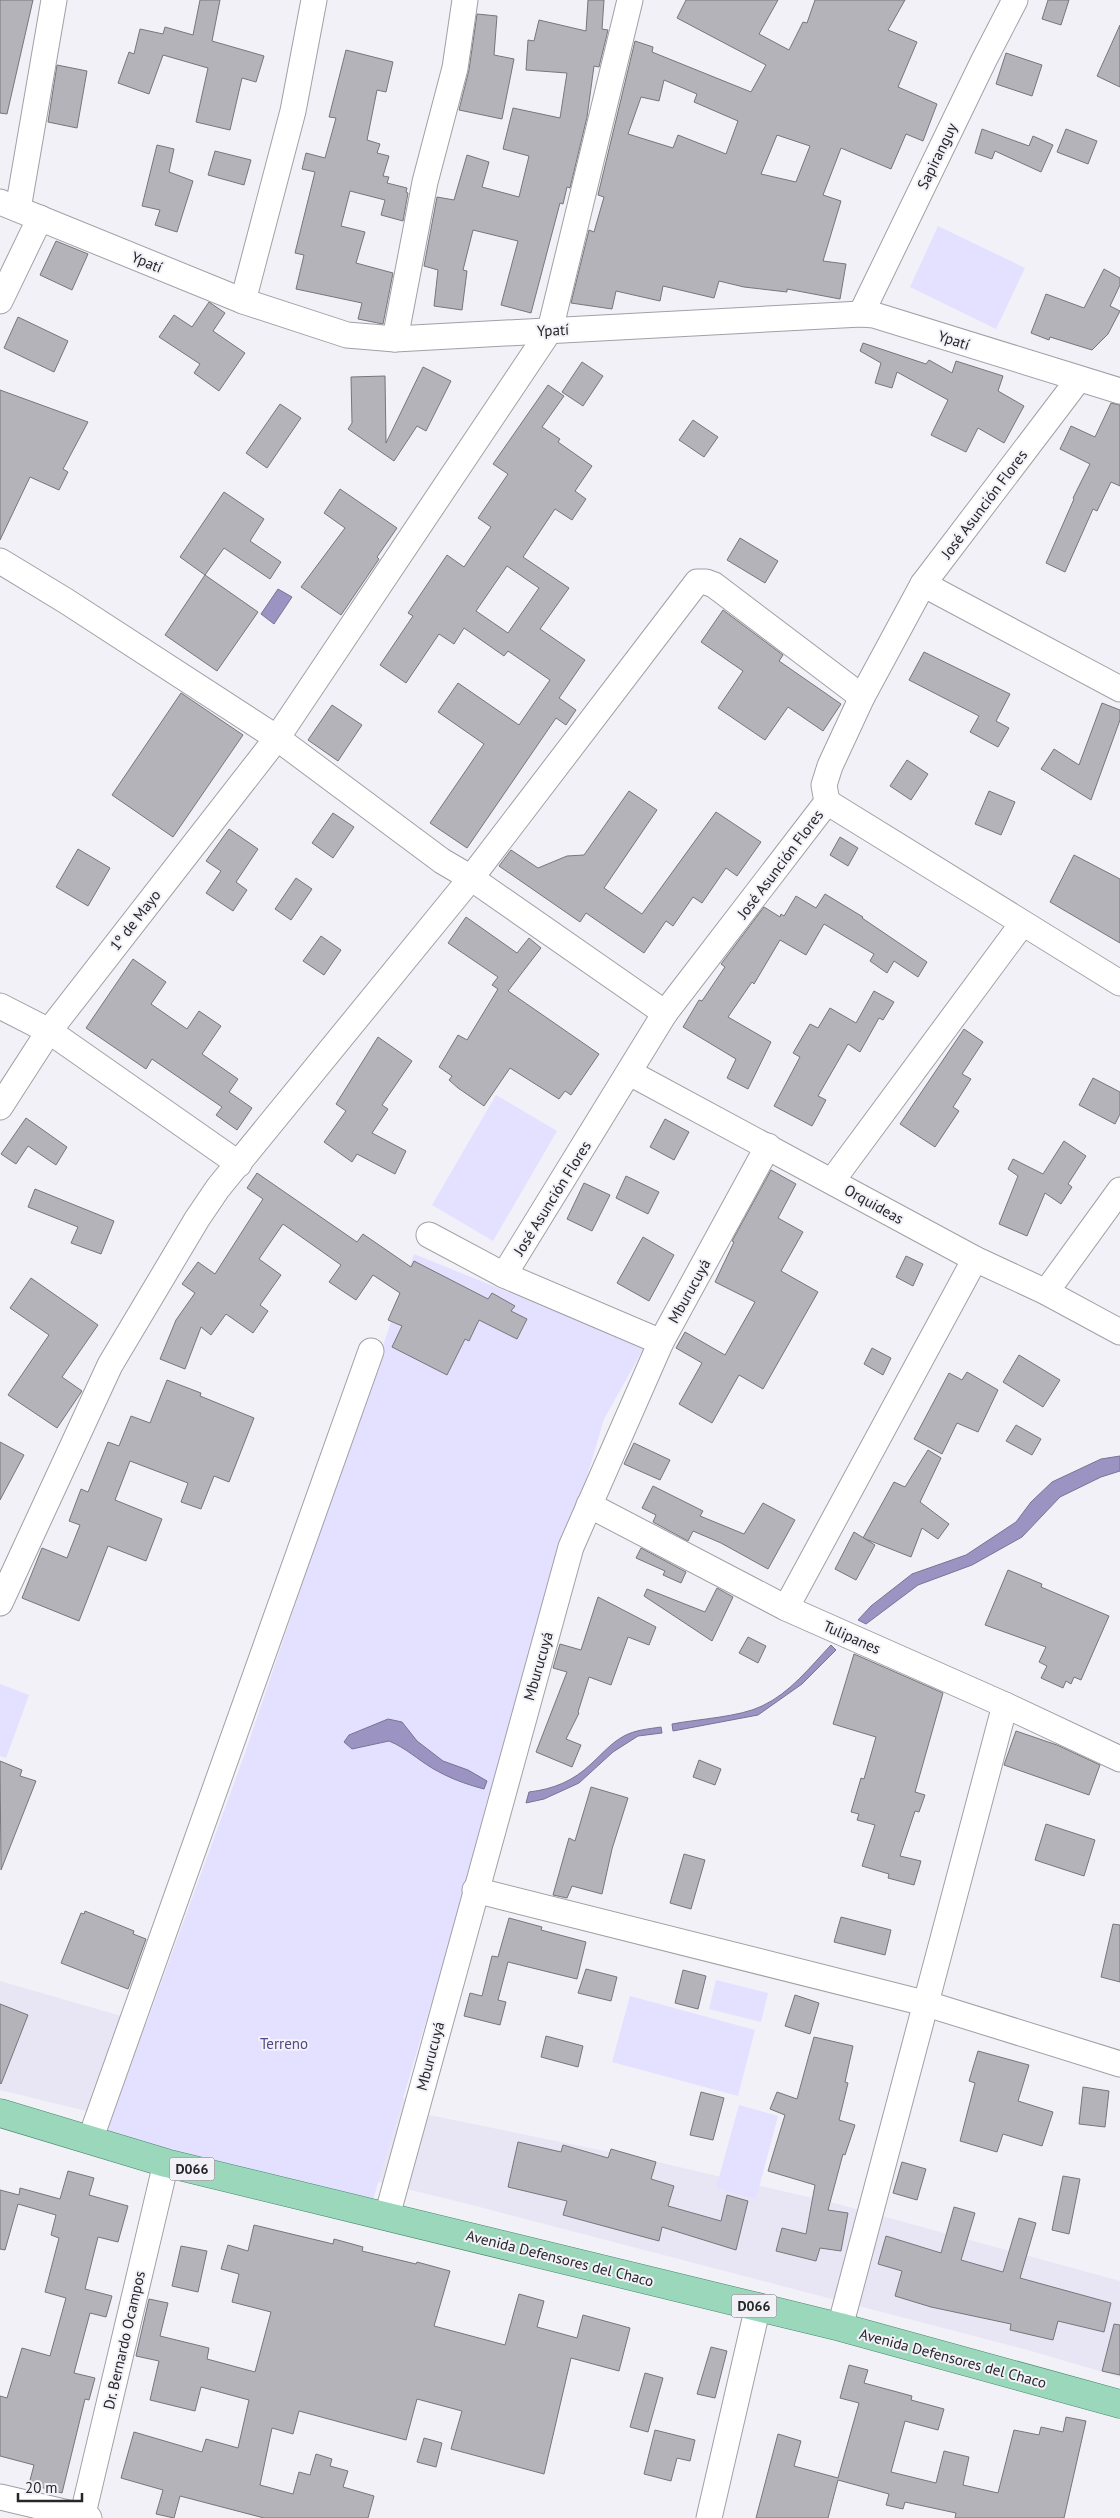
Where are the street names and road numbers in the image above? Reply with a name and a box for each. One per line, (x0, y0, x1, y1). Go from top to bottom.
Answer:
street label: Sapiranguy (913, 120, 961, 192)
street label: Ypatí (129, 247, 165, 277)
street label: Ypatí (537, 320, 569, 340)
street label: Ypatí (936, 326, 972, 354)
street label: José Asunción Flores (936, 446, 1031, 563)
street label: José Asunción Flores (732, 806, 827, 923)
street label: 1º de Mayo (105, 886, 165, 954)
street label: José Asunción Flores (509, 1137, 595, 1260)
street label: Orquideas (841, 1180, 907, 1228)
street label: Mburucuyá (664, 1256, 714, 1326)
street label: Tulipanes (820, 1616, 884, 1658)
street label: Mburucuyá (519, 1629, 557, 1703)
street label: Mburucuyá (412, 2019, 448, 2093)
road number: D066 (170, 2158, 214, 2180)
street label: Avenida Defensores del Chaco (464, 2225, 656, 2291)
street label: Dr. Bernardo Ocampos (99, 2269, 149, 2411)
road number: D066 (732, 2294, 776, 2318)
street label: Avenida Defensores del Chaco (857, 2324, 1049, 2392)

